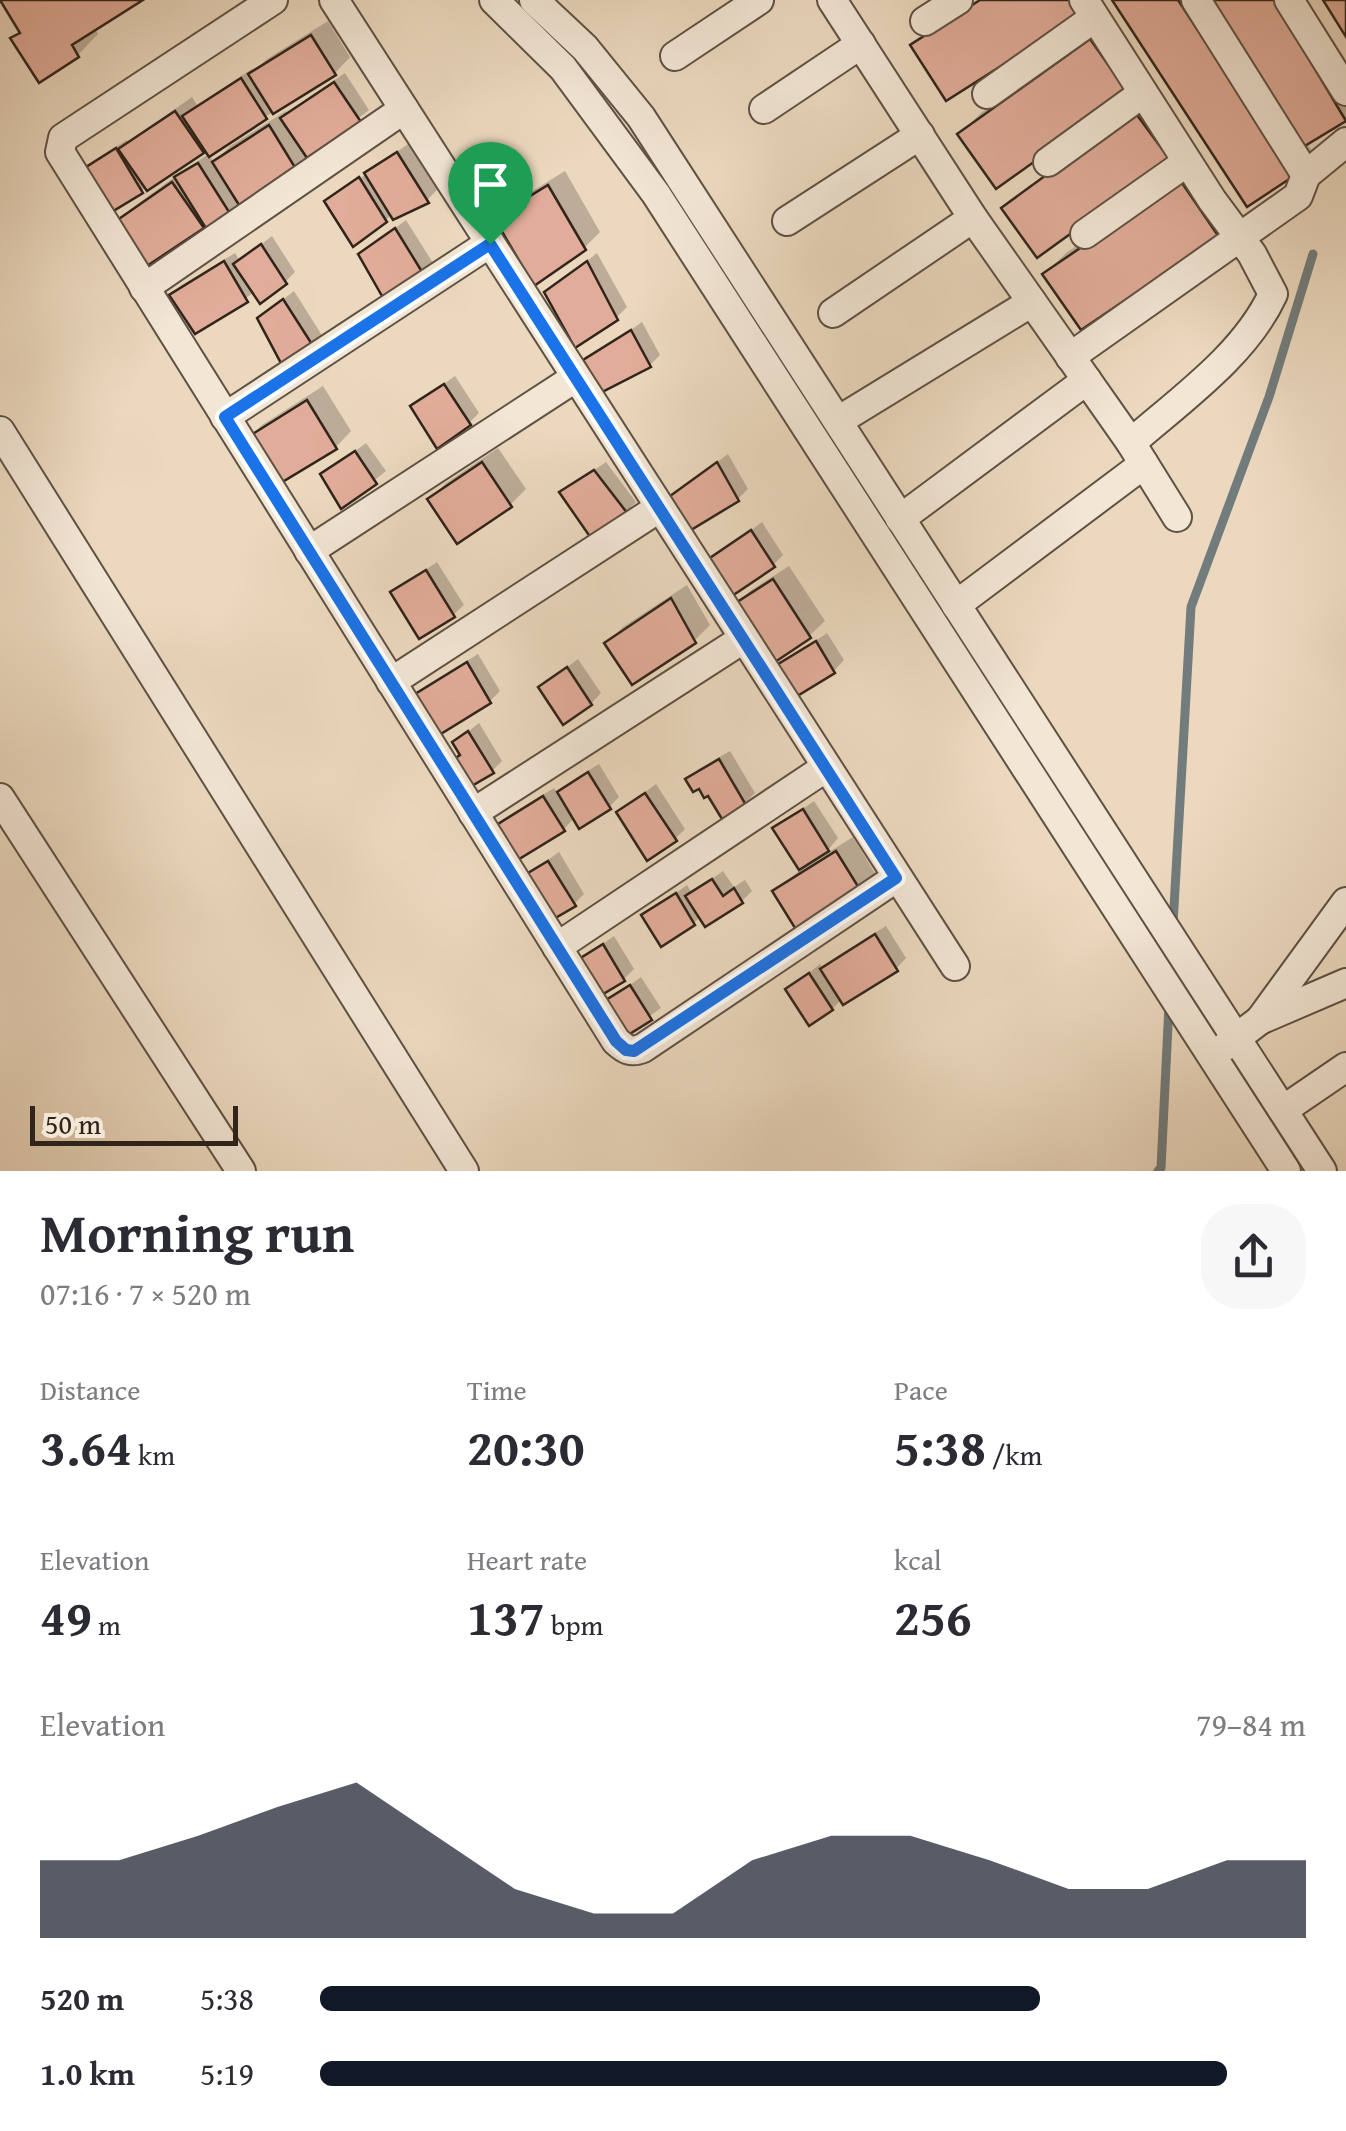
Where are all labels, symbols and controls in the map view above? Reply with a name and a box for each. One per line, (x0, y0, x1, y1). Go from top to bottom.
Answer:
pin (448, 142, 533, 245)
icon: arrive (463, 157, 518, 212)
scale bar (30, 1101, 238, 1146)
text: 50 m (45, 1103, 101, 1144)
text: Morning run (40, 1192, 354, 1272)
button: share (1201, 1204, 1306, 1309)
text: 07:16 · 7 × 520 m (40, 1270, 251, 1317)
text: Distance (40, 1369, 140, 1410)
text: Time (467, 1369, 527, 1410)
text: Pace (894, 1369, 948, 1410)
text: 3.64 (40, 1410, 132, 1483)
text: 20:30 (467, 1410, 585, 1483)
text: 5:38 (894, 1410, 986, 1483)
text: km (132, 1434, 175, 1475)
text: /km (986, 1434, 1042, 1475)
text: Elevation (40, 1539, 150, 1580)
text: Heart rate (467, 1539, 587, 1580)
text: kcal (894, 1539, 942, 1580)
text: 49 (40, 1580, 92, 1653)
text: 137 (467, 1580, 545, 1653)
text: 256 (894, 1580, 972, 1653)
text: m (92, 1604, 121, 1645)
text: bpm (545, 1604, 603, 1645)
text: Elevation (40, 1701, 165, 1748)
text: 79–84 m (1196, 1701, 1306, 1748)
text: 520 m (40, 1975, 124, 2022)
text: 5:38 (200, 1975, 254, 2022)
text: 1.0 km (40, 2050, 135, 2097)
text: 5:19 (200, 2050, 254, 2097)

